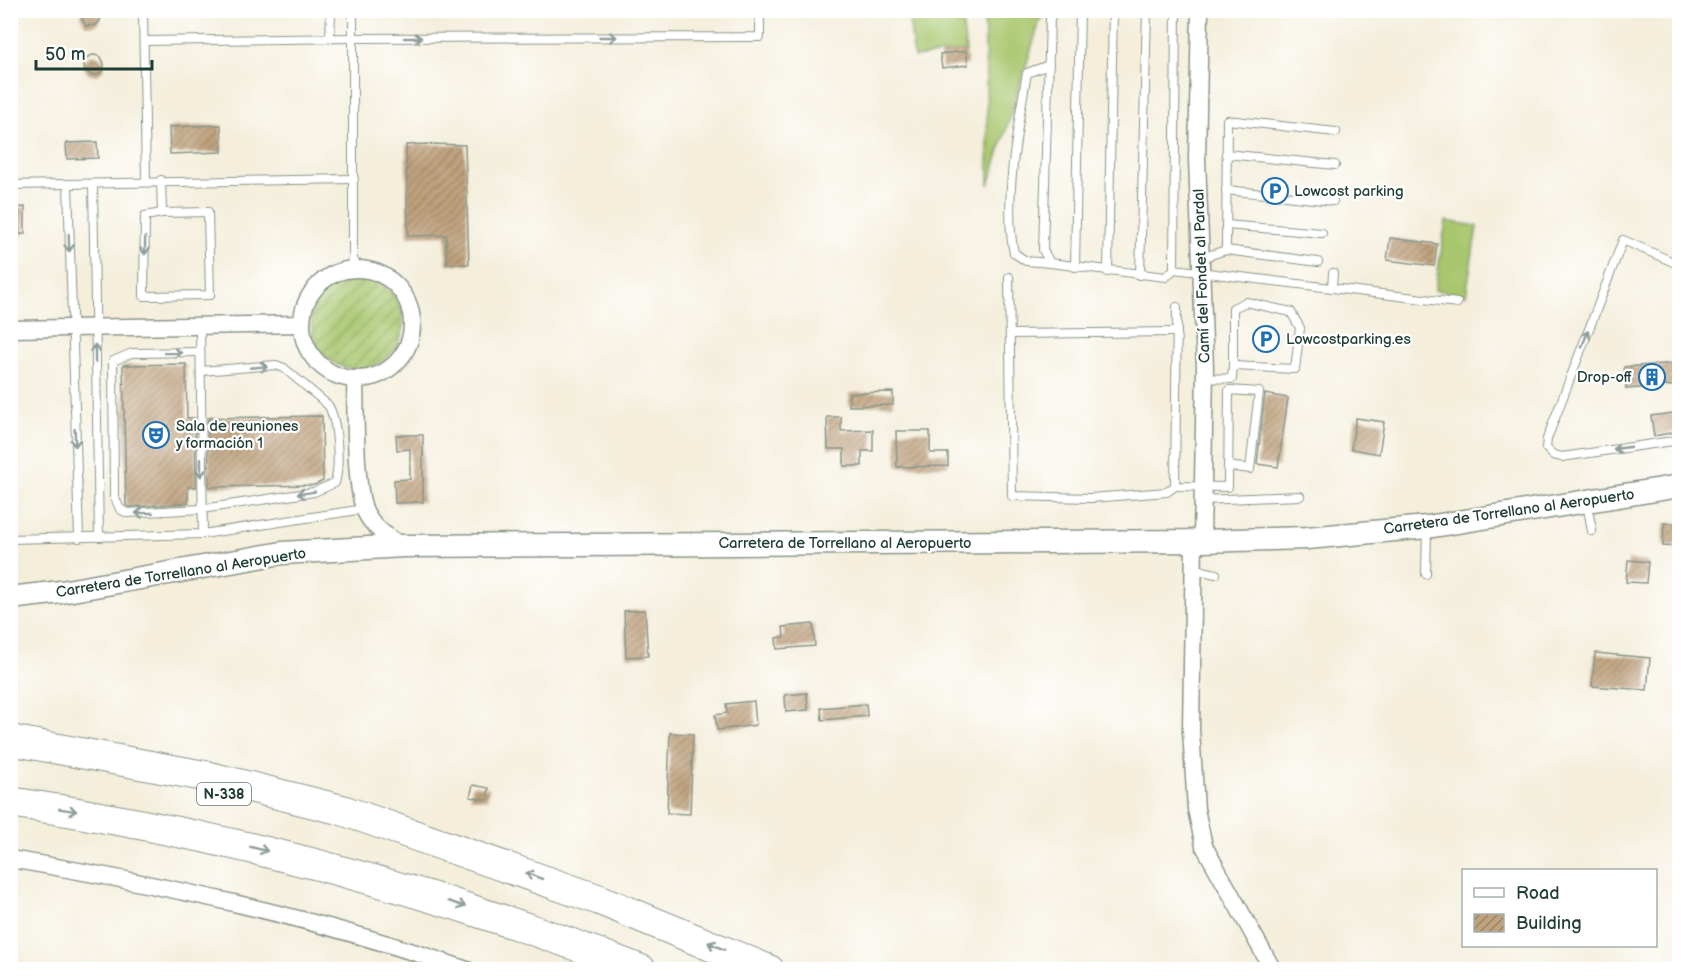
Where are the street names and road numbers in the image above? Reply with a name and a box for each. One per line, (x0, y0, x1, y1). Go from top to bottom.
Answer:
street label: Camí del Fondet al Pardal (1189, 189, 1215, 363)
street label: Carretera de Torrellano al Aeropuerto (1382, 485, 1636, 539)
street label: Carretera de Torrellano al Aeropuerto (718, 534, 972, 553)
street label: Carretera de Torrellano al Aeropuerto (54, 544, 308, 602)
road number: N-338 (197, 783, 251, 805)

